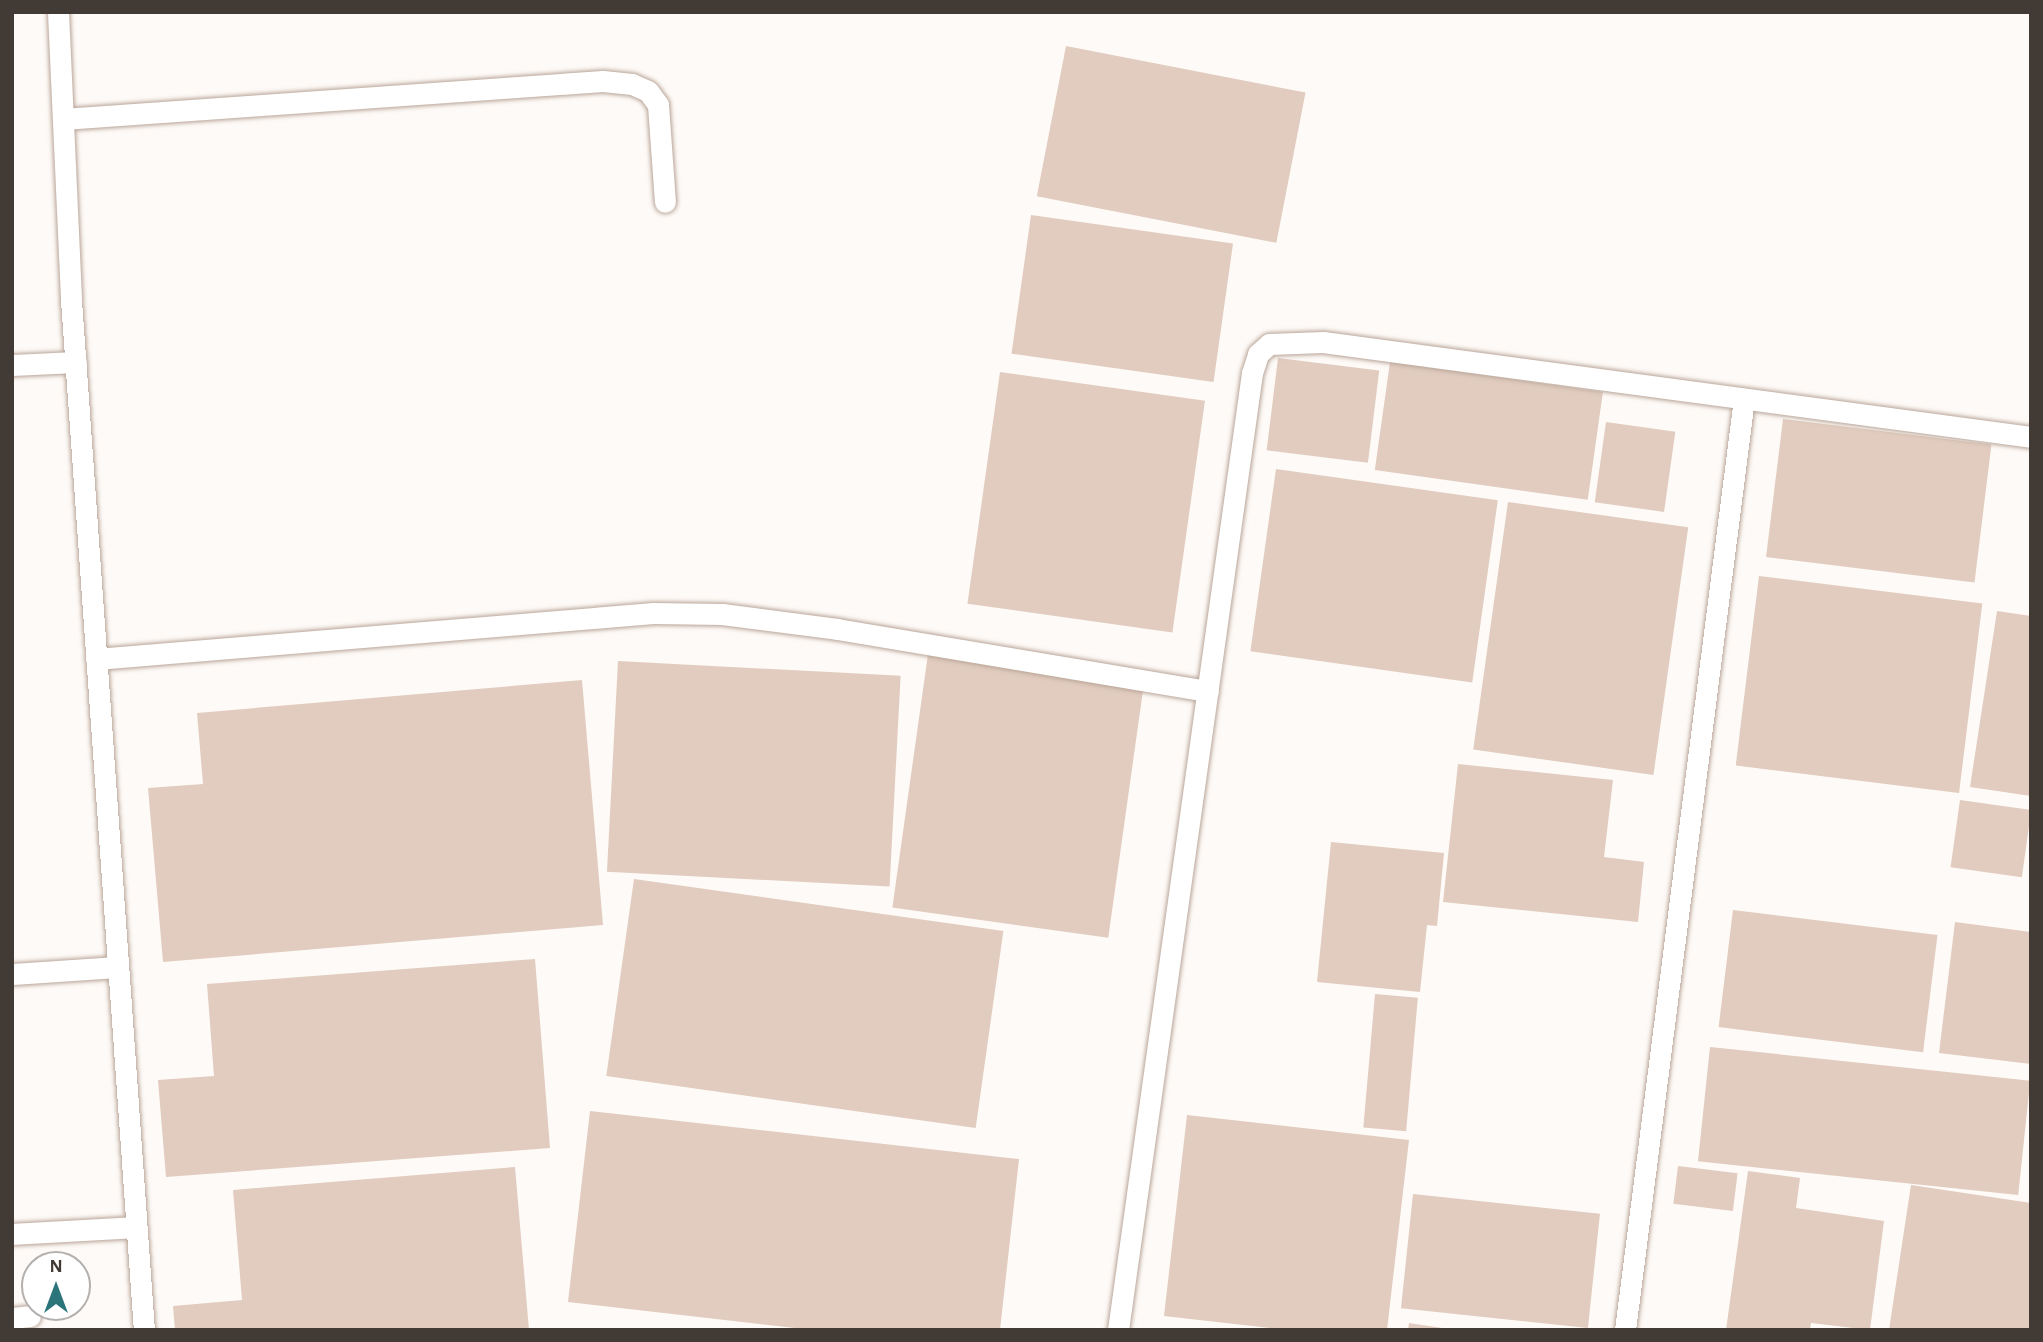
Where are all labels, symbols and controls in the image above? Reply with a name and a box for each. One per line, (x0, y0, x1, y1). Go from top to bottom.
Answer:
north arrow (21, 1251, 91, 1321)
text: N (49, 1257, 63, 1276)

